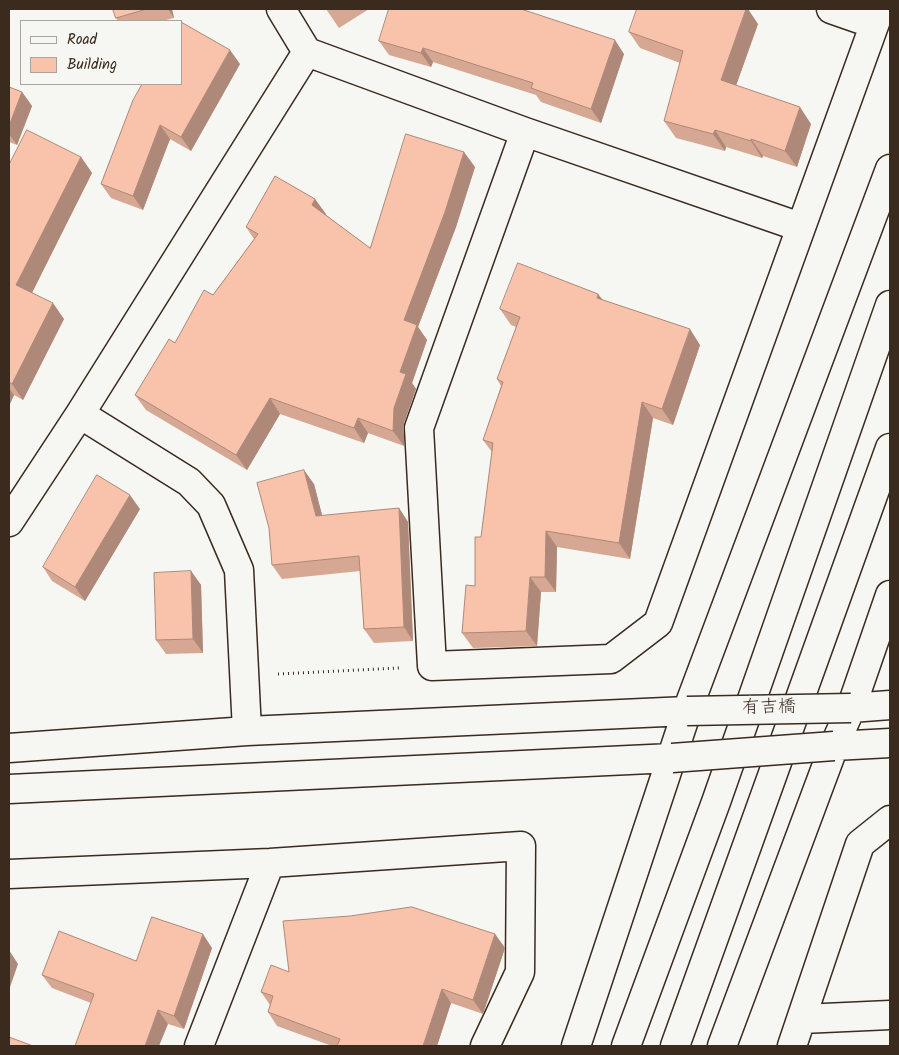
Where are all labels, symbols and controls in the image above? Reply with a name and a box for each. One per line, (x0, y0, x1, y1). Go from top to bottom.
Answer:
legend (20, 20, 182, 85)
text: Road (67, 28, 97, 52)
text: Building (67, 53, 117, 77)
street label: 有吉橋 (742, 698, 796, 720)

